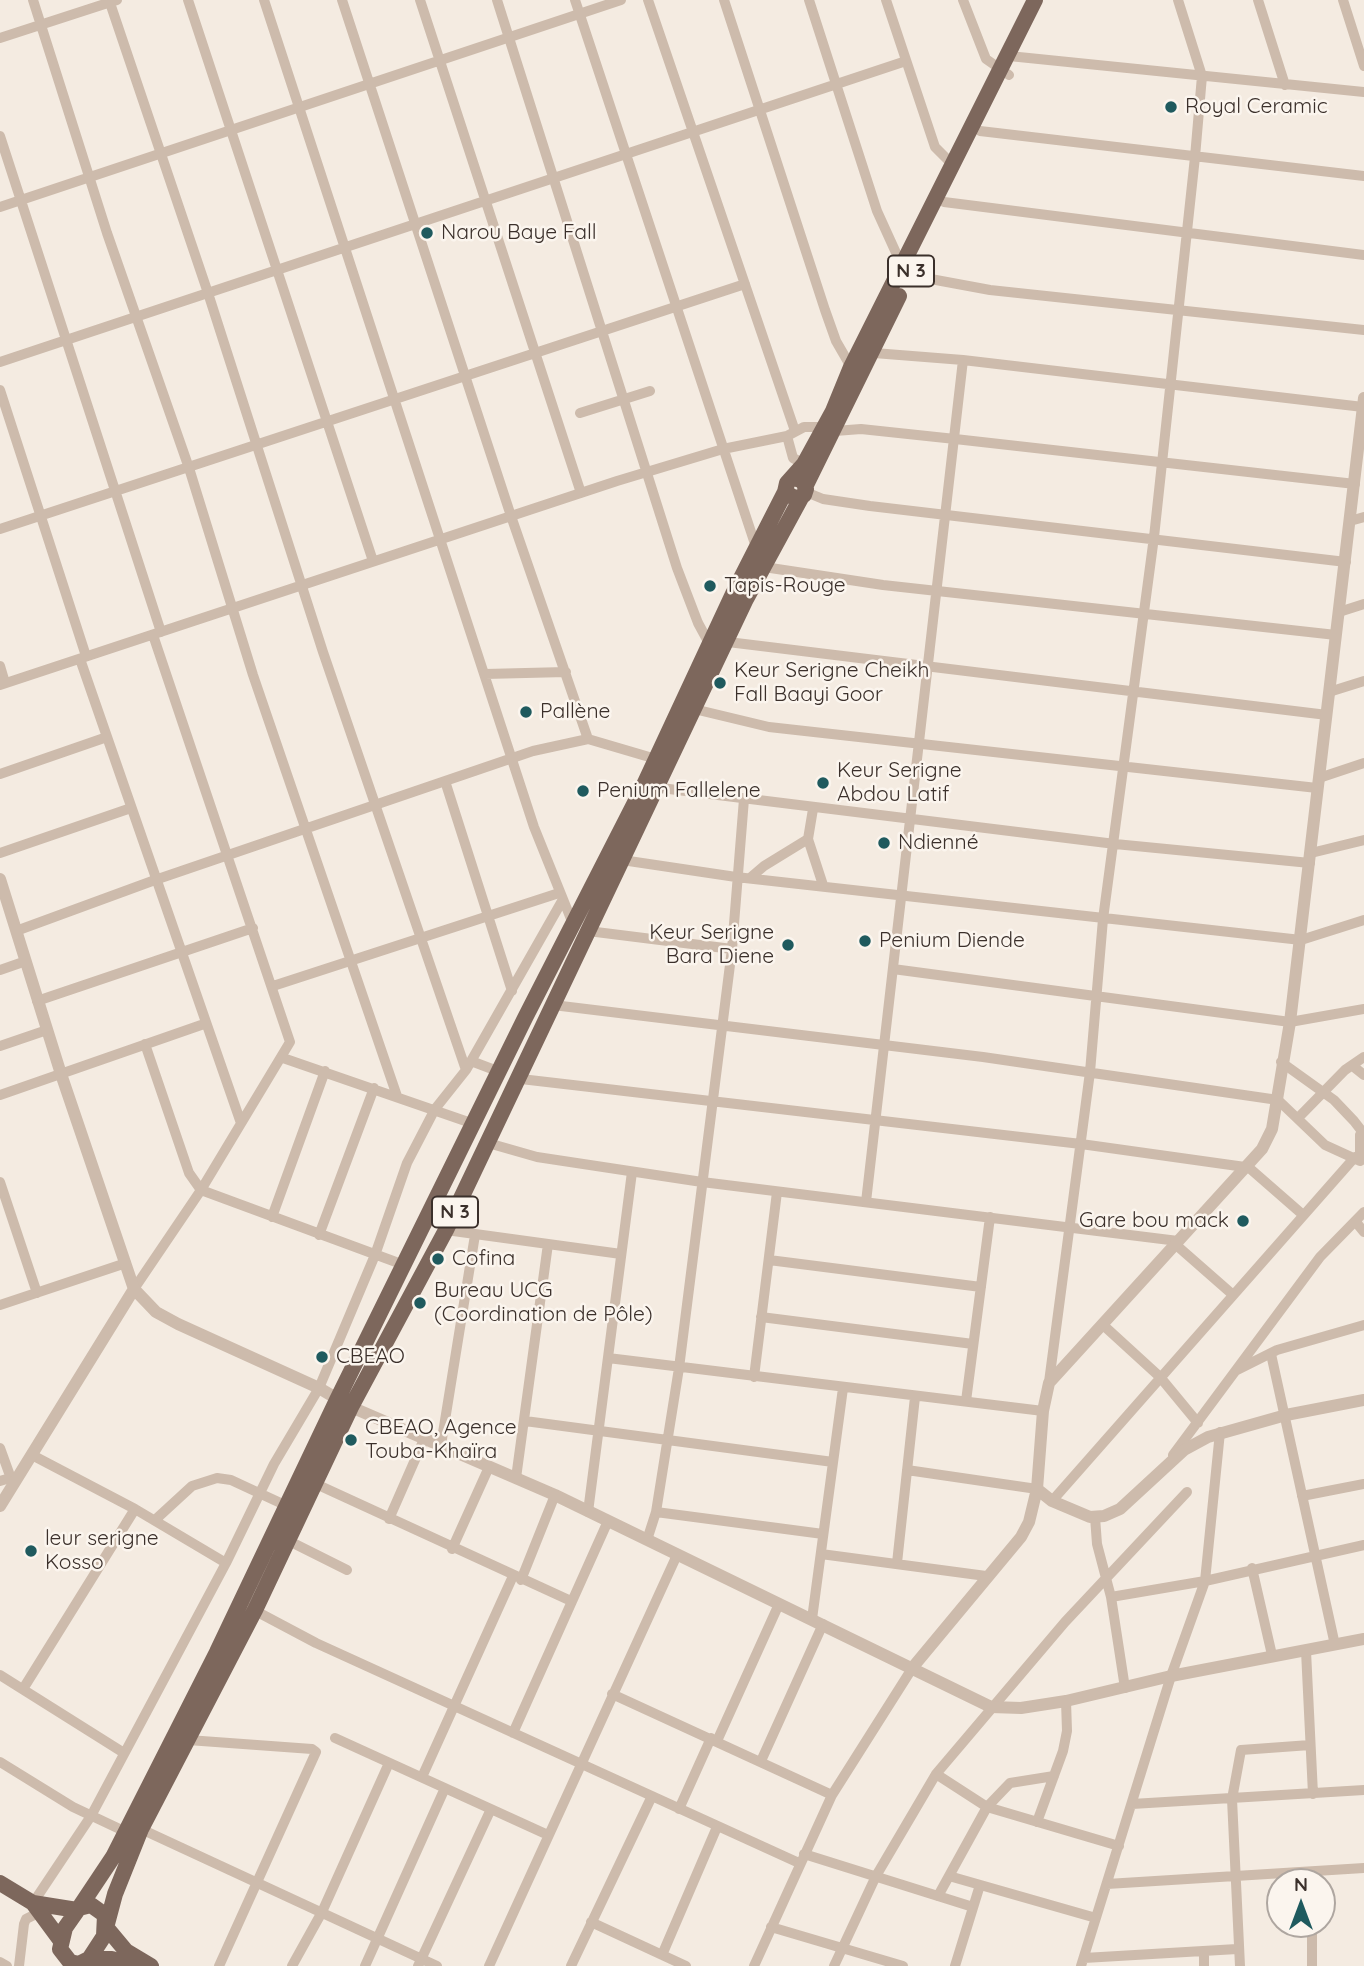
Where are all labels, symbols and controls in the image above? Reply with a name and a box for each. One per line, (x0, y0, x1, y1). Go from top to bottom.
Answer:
place label: Royal Ceramic (1185, 94, 1328, 120)
marker: Royal Ceramic (1163, 99, 1179, 115)
place label: Narou Baye Fall (441, 220, 597, 246)
marker: Narou Baye Fall (419, 225, 435, 241)
road number: N 3 (888, 256, 934, 286)
place label: Tapis-Rouge (724, 573, 846, 599)
marker: Tapis-Rouge (702, 578, 718, 594)
place label: Keur Serigne Cheikh Fall Baayi Goor (734, 658, 930, 708)
marker: Keur Serigne Cheikh Fall Baayi Goor (712, 675, 728, 691)
place label: Pallène (540, 699, 610, 725)
marker: Pallène (518, 704, 534, 720)
place label: Keur Serigne Abdou Latif (837, 758, 962, 808)
marker: Keur Serigne Abdou Latif (815, 775, 831, 791)
place label: Penium Fallelene (597, 778, 761, 804)
marker: Penium Fallelene (575, 783, 591, 799)
place label: Ndienné (898, 830, 979, 856)
marker: Ndienné (876, 835, 892, 851)
place label: Keur Serigne Bara Diene (649, 920, 774, 970)
place label: Penium Diende (879, 928, 1025, 954)
marker: Penium Diende (857, 933, 873, 949)
marker: Keur Serigne Bara Diene (780, 937, 796, 953)
road number: N 3 (432, 1196, 478, 1228)
place label: Gare bou mack (1079, 1208, 1229, 1234)
marker: Gare bou mack (1235, 1213, 1251, 1229)
place label: Cofina (452, 1246, 515, 1272)
marker: Cofina (430, 1251, 446, 1267)
place label: Bureau UCG (Coordination de Pôle) (434, 1278, 653, 1328)
marker: Bureau UCG (Coordination de Pôle) (412, 1295, 428, 1311)
place label: CBEAO (336, 1344, 405, 1370)
marker: CBEAO (314, 1349, 330, 1365)
place label: CBEAO, Agence Touba-Khaïra (365, 1415, 517, 1465)
marker: CBEAO, Agence Touba-Khaïra (343, 1432, 359, 1448)
place label: leur serigne Kosso (45, 1526, 159, 1576)
marker: leur serigne Kosso (23, 1543, 39, 1559)
north arrow (1266, 1868, 1336, 1938)
text: N (1294, 1872, 1308, 1896)

